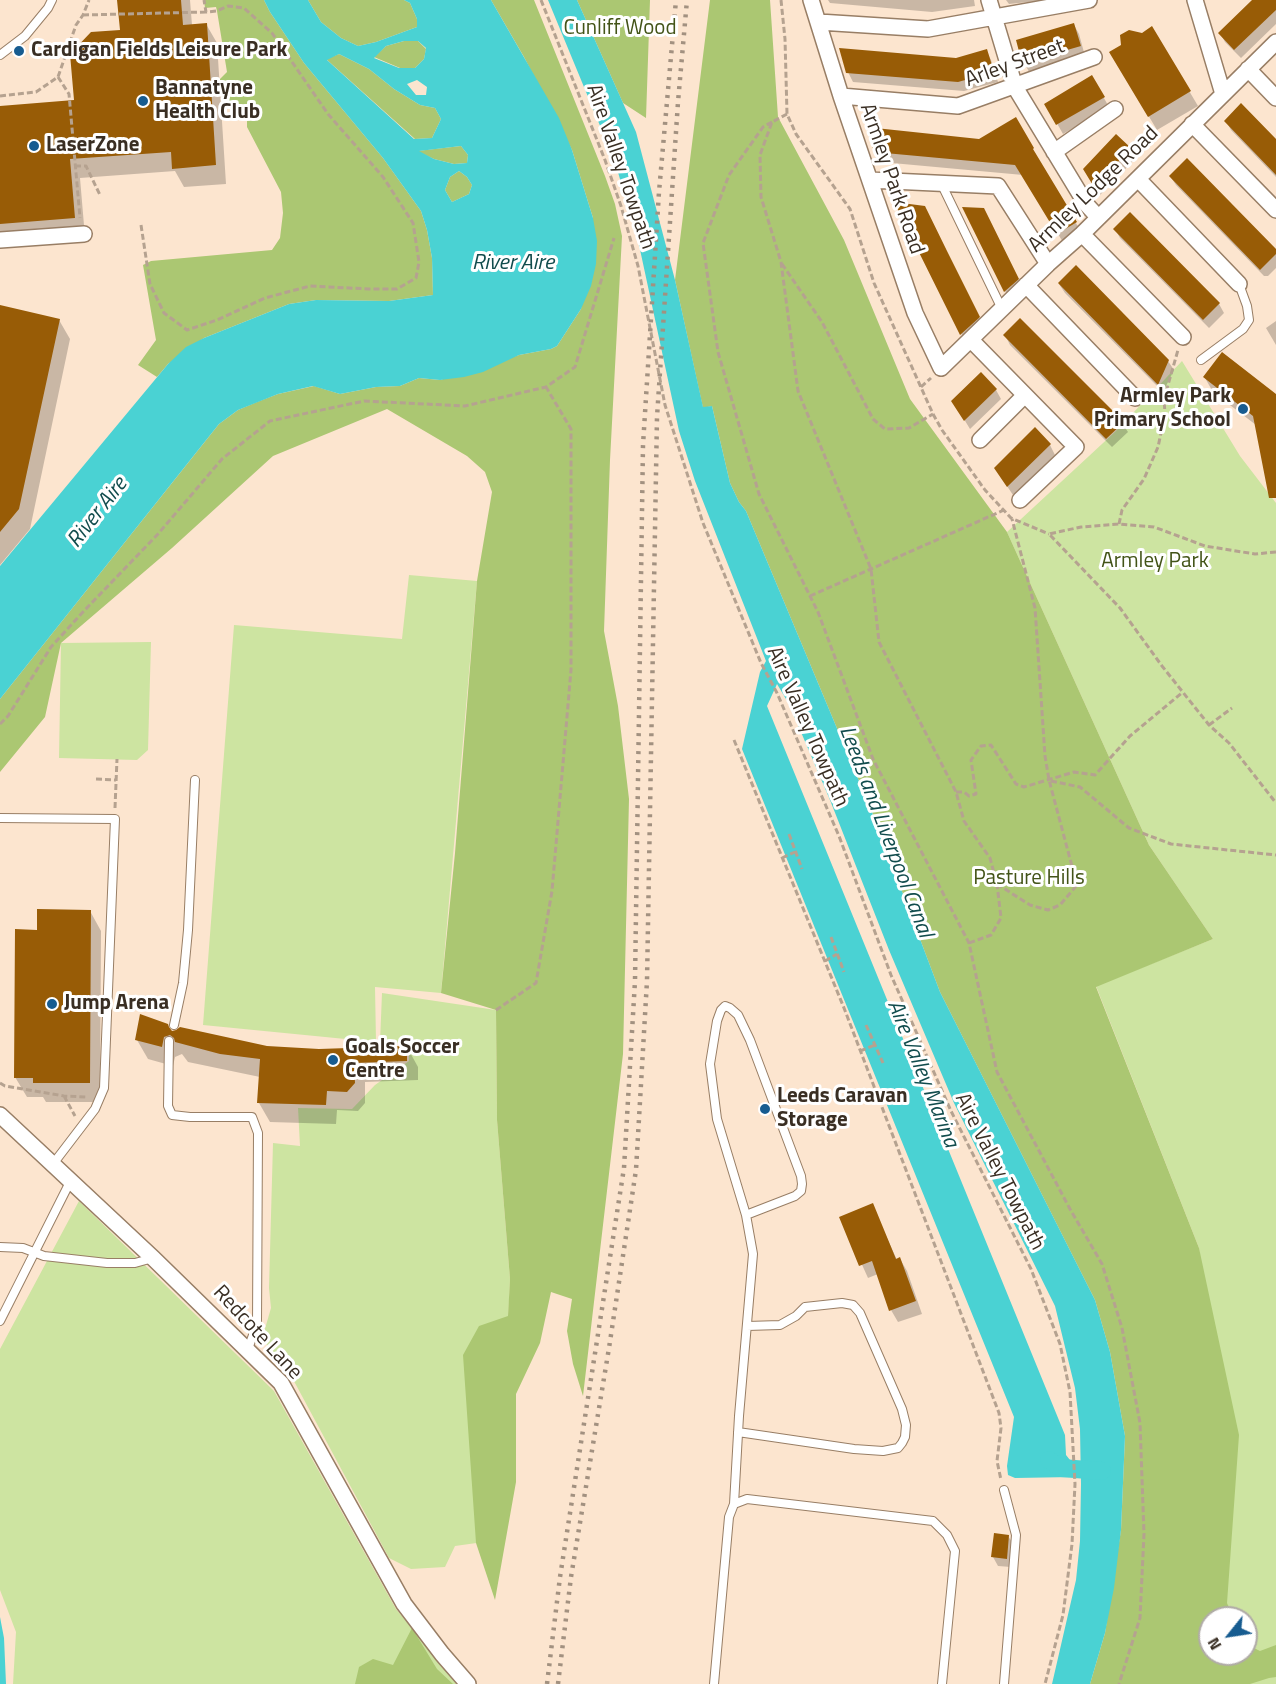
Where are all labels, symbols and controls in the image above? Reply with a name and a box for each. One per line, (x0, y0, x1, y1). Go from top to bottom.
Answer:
park label: Cunliff Wood (563, 16, 677, 42)
street label: Arley Street (962, 34, 1068, 94)
place label: Cardigan Fields Leisure Park (31, 38, 287, 64)
marker: Cardigan Fields Leisure Park (12, 44, 26, 58)
place label: Bannatyne Health Club (155, 76, 260, 126)
street label: Aire Valley Towpath (580, 81, 660, 253)
marker: Bannatyne Health Club (136, 94, 150, 108)
street label: Armley Park Road (853, 100, 929, 258)
street label: Armley Lodge Road (1024, 122, 1164, 258)
place label: LaserZone (46, 133, 139, 159)
marker: LaserZone (27, 139, 41, 153)
water label: River Aire (472, 251, 554, 277)
place label: Armley Park Primary School (1094, 384, 1231, 434)
marker: Armley Park Primary School (1236, 402, 1250, 416)
water label: River Aire (62, 473, 134, 553)
park label: Armley Park (1101, 549, 1209, 575)
street label: Aire Valley Towpath (760, 643, 854, 811)
water label: Leeds and Liverpool Canal (832, 723, 938, 941)
park label: Pasture Hills (973, 866, 1085, 892)
place label: Jump Arena (64, 991, 169, 1017)
water label: Aire Valley Marina (880, 996, 964, 1152)
marker: Jump Arena (45, 997, 59, 1011)
place label: Goals Soccer Centre (345, 1035, 460, 1085)
marker: Goals Soccer Centre (326, 1053, 340, 1067)
place label: Leeds Caravan Storage (777, 1084, 908, 1134)
street label: Aire Valley Towpath (949, 1089, 1049, 1255)
marker: Leeds Caravan Storage (758, 1102, 772, 1116)
street label: Redcote Lane (207, 1281, 307, 1385)
north arrow (1198, 1606, 1258, 1666)
text: N (1201, 1633, 1227, 1655)

